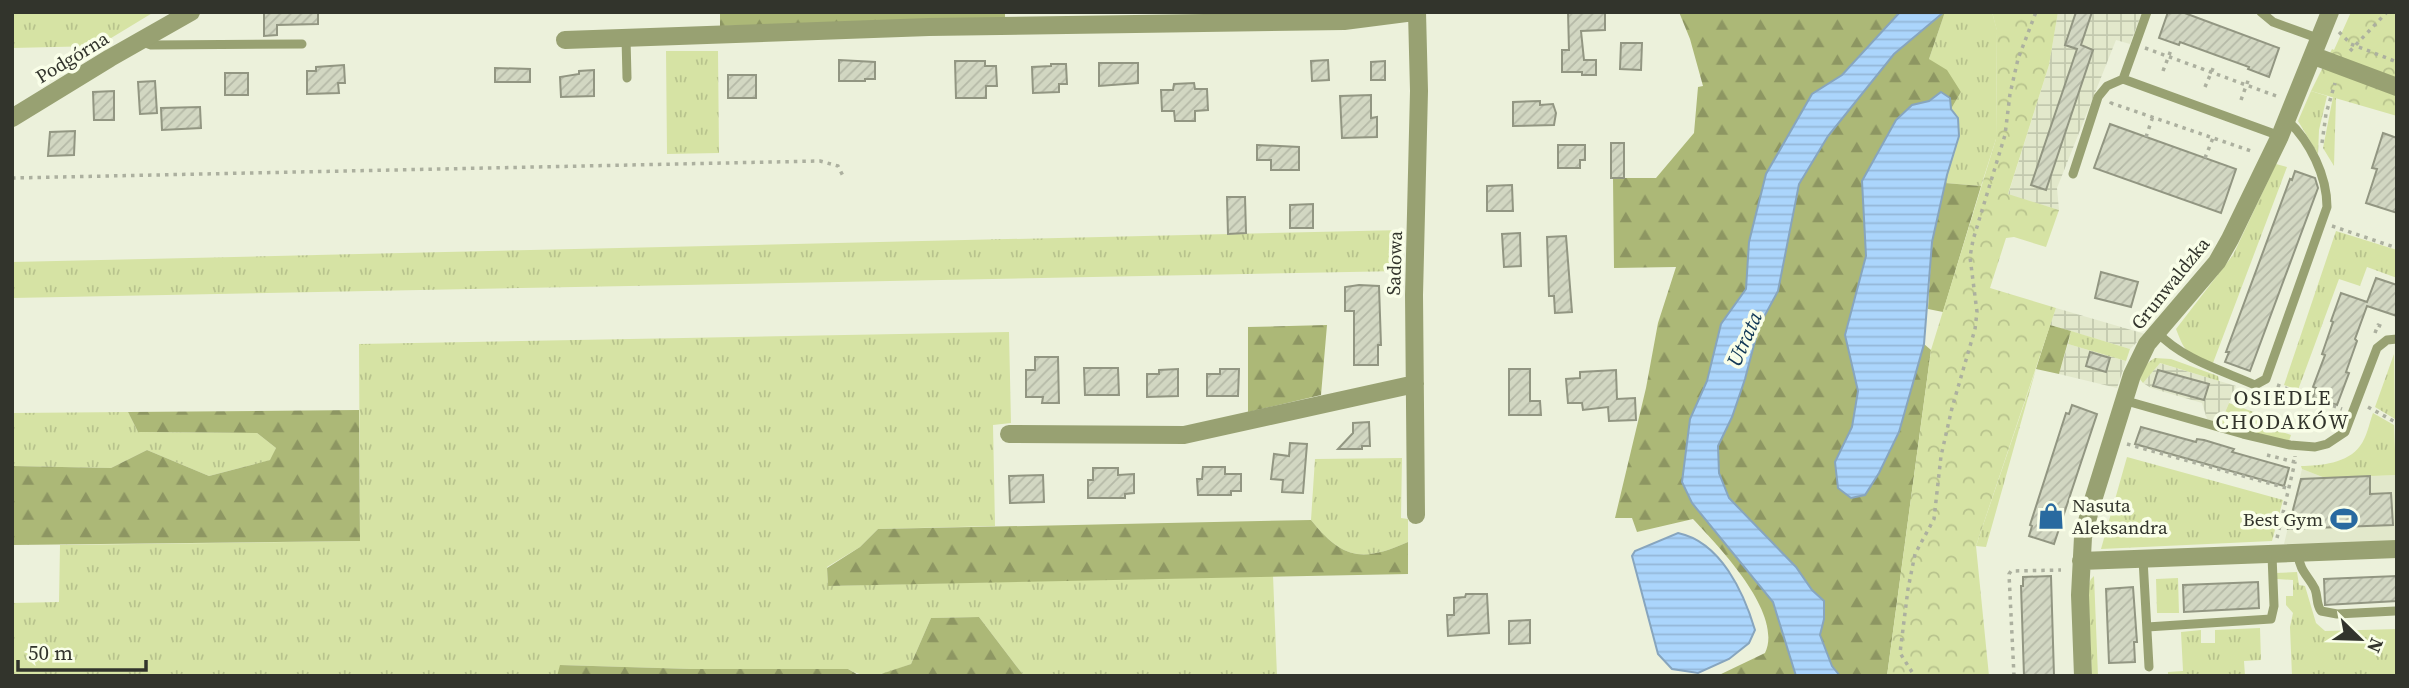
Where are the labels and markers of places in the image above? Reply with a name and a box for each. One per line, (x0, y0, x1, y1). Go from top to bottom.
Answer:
place label: Nasuta Aleksandra (2072, 492, 2168, 540)
shop icon: Nasuta Aleksandra (2036, 501, 2066, 531)
sports icon: Best Gym (2329, 504, 2359, 534)
place label: Best Gym (2243, 506, 2323, 532)

